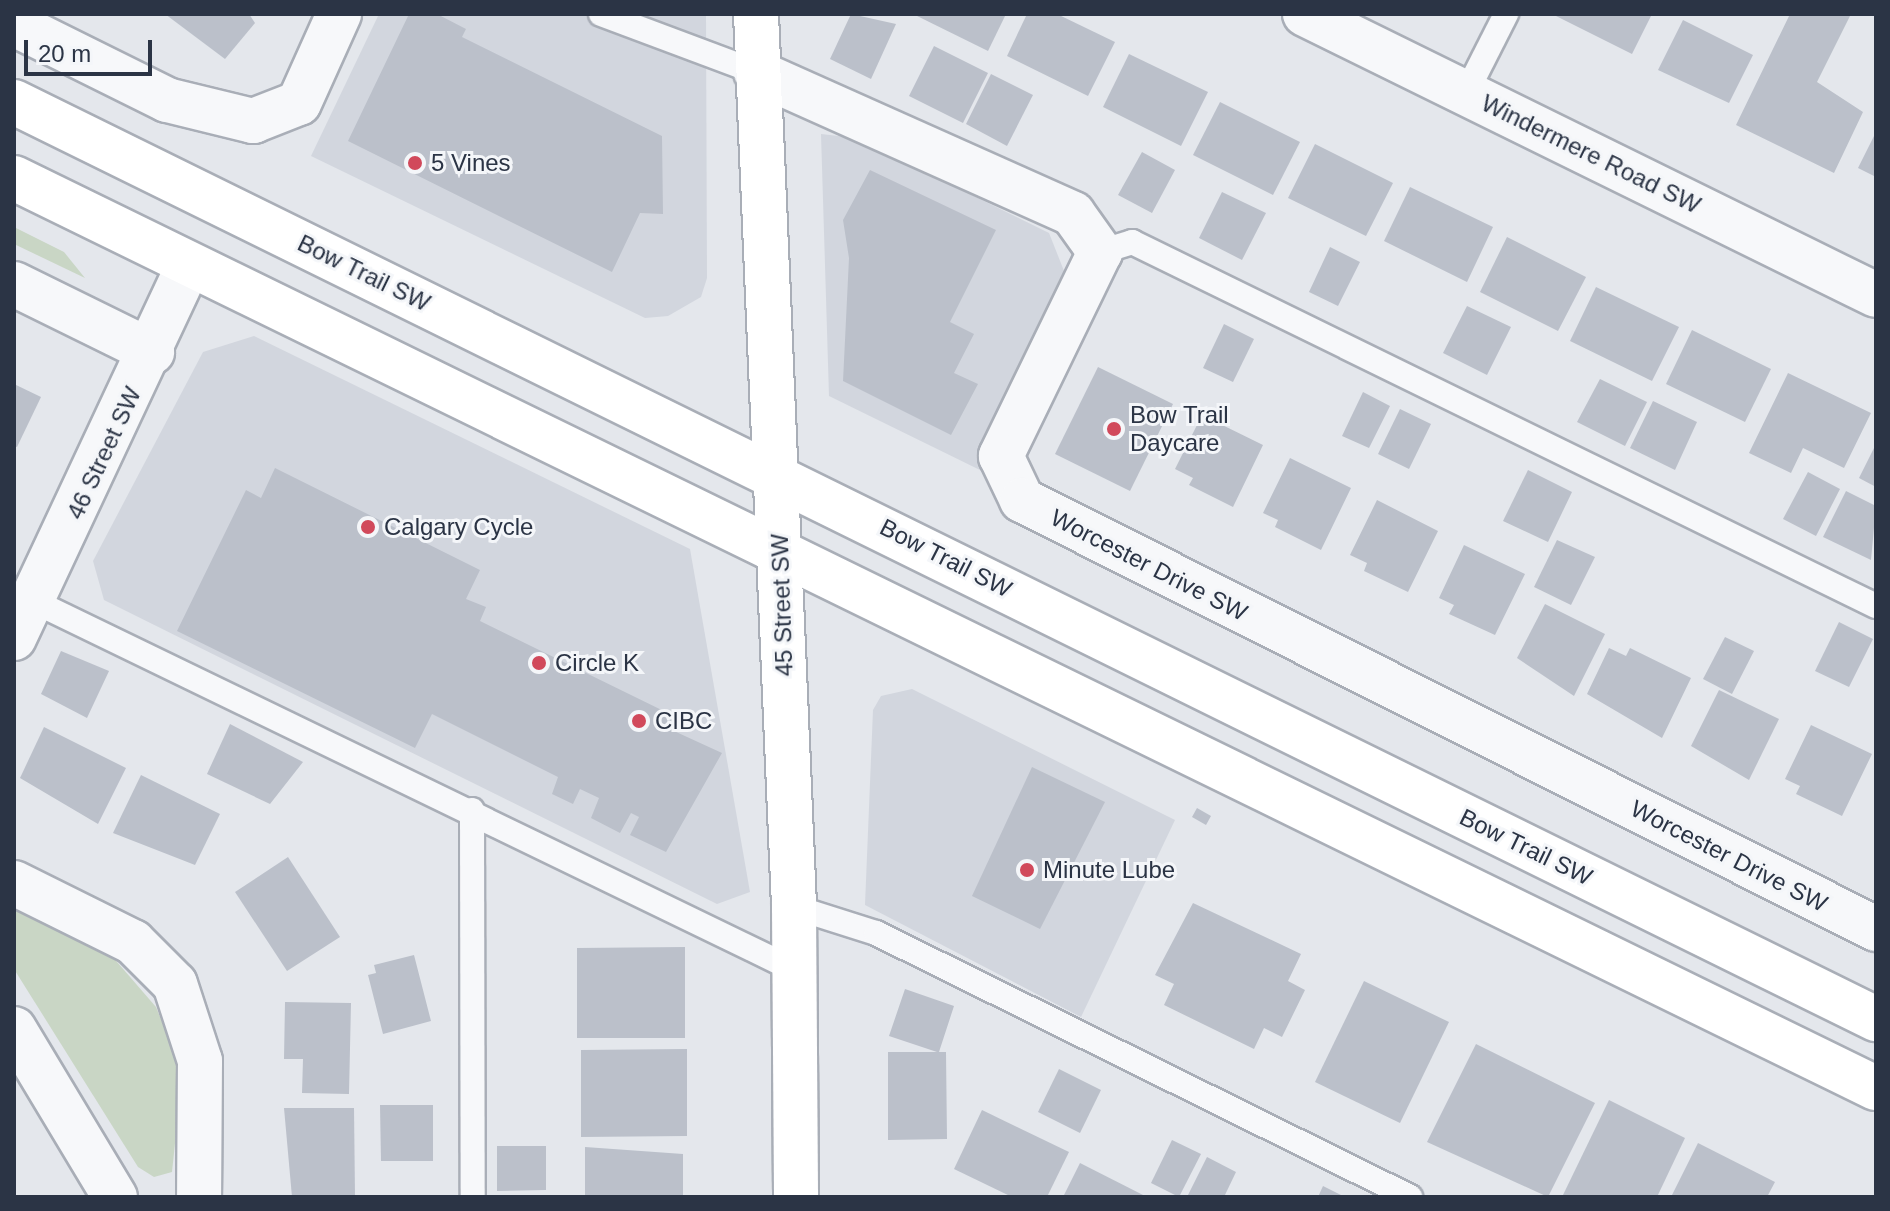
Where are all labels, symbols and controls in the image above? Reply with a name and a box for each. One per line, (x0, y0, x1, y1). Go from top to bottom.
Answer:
scale bar (28, 24, 156, 74)
text: 20 m (38, 40, 91, 67)
street label: Windermere Road SW (1477, 88, 1705, 220)
place label: 5 Vines (431, 149, 511, 177)
marker: 5 Vines (406, 154, 424, 172)
street label: Bow Trail SW (293, 228, 435, 318)
street label: 46 Street SW (61, 382, 147, 524)
place label: Bow Trail Daycare (1130, 401, 1229, 457)
marker: Bow Trail Daycare (1105, 420, 1123, 438)
street label: Worcester Drive SW (1046, 503, 1252, 627)
street label: Bow Trail SW (875, 512, 1017, 604)
place label: Calgary Cycle (384, 513, 533, 541)
marker: Calgary Cycle (359, 518, 377, 536)
street label: 45 Street SW (765, 533, 799, 677)
place label: Circle K (555, 649, 639, 677)
marker: Circle K (530, 654, 548, 672)
place label: CIBC (655, 707, 712, 735)
marker: CIBC (630, 712, 648, 730)
street label: Worcester Drive SW (1626, 794, 1832, 918)
street label: Bow Trail SW (1455, 802, 1597, 892)
place label: Minute Lube (1043, 856, 1175, 884)
marker: Minute Lube (1018, 861, 1036, 879)

